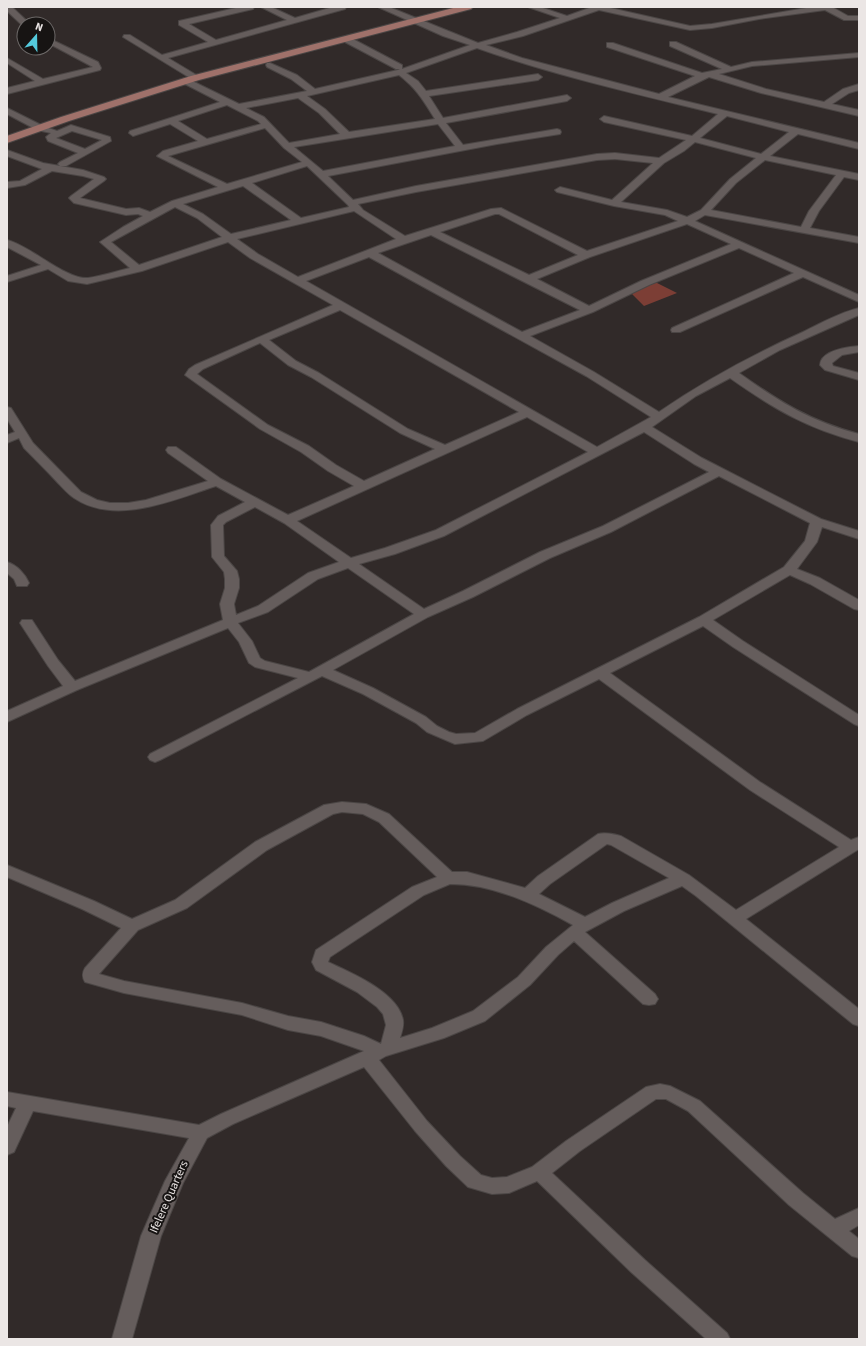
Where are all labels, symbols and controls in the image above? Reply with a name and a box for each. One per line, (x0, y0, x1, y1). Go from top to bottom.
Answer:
north arrow (16, 16, 56, 56)
text: N (33, 19, 45, 35)
street label: Ifelere Quarters (145, 1158, 193, 1236)

